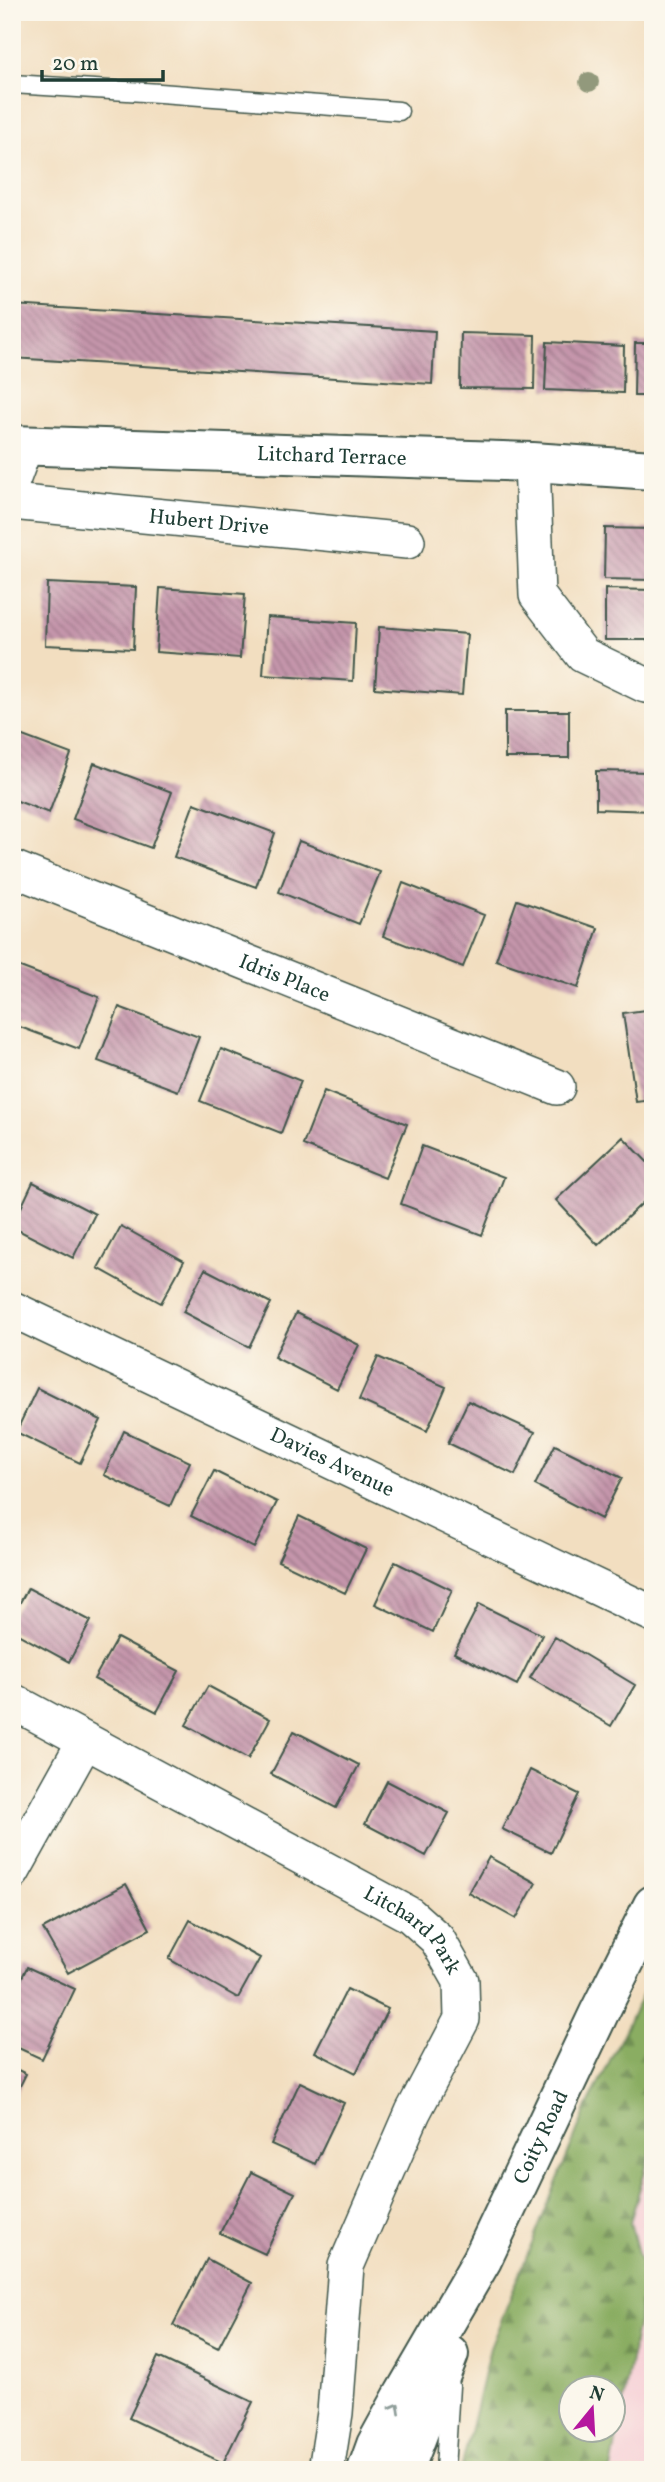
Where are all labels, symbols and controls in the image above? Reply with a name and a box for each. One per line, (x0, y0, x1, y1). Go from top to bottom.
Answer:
scale bar (42, 38, 163, 82)
text: 20 m (52, 50, 98, 79)
street label: Litchard Terrace (257, 440, 407, 474)
street label: Hubert Drive (147, 503, 271, 543)
street label: Idris Place (234, 948, 334, 1010)
street label: Davies Avenue (265, 1421, 399, 1505)
street label: Litchard Park (358, 1880, 468, 1981)
street label: Coity Road (507, 2086, 576, 2189)
north arrow (556, 2374, 626, 2444)
text: N (586, 2380, 607, 2409)
one-way arrow (388, 2403, 401, 2415)

